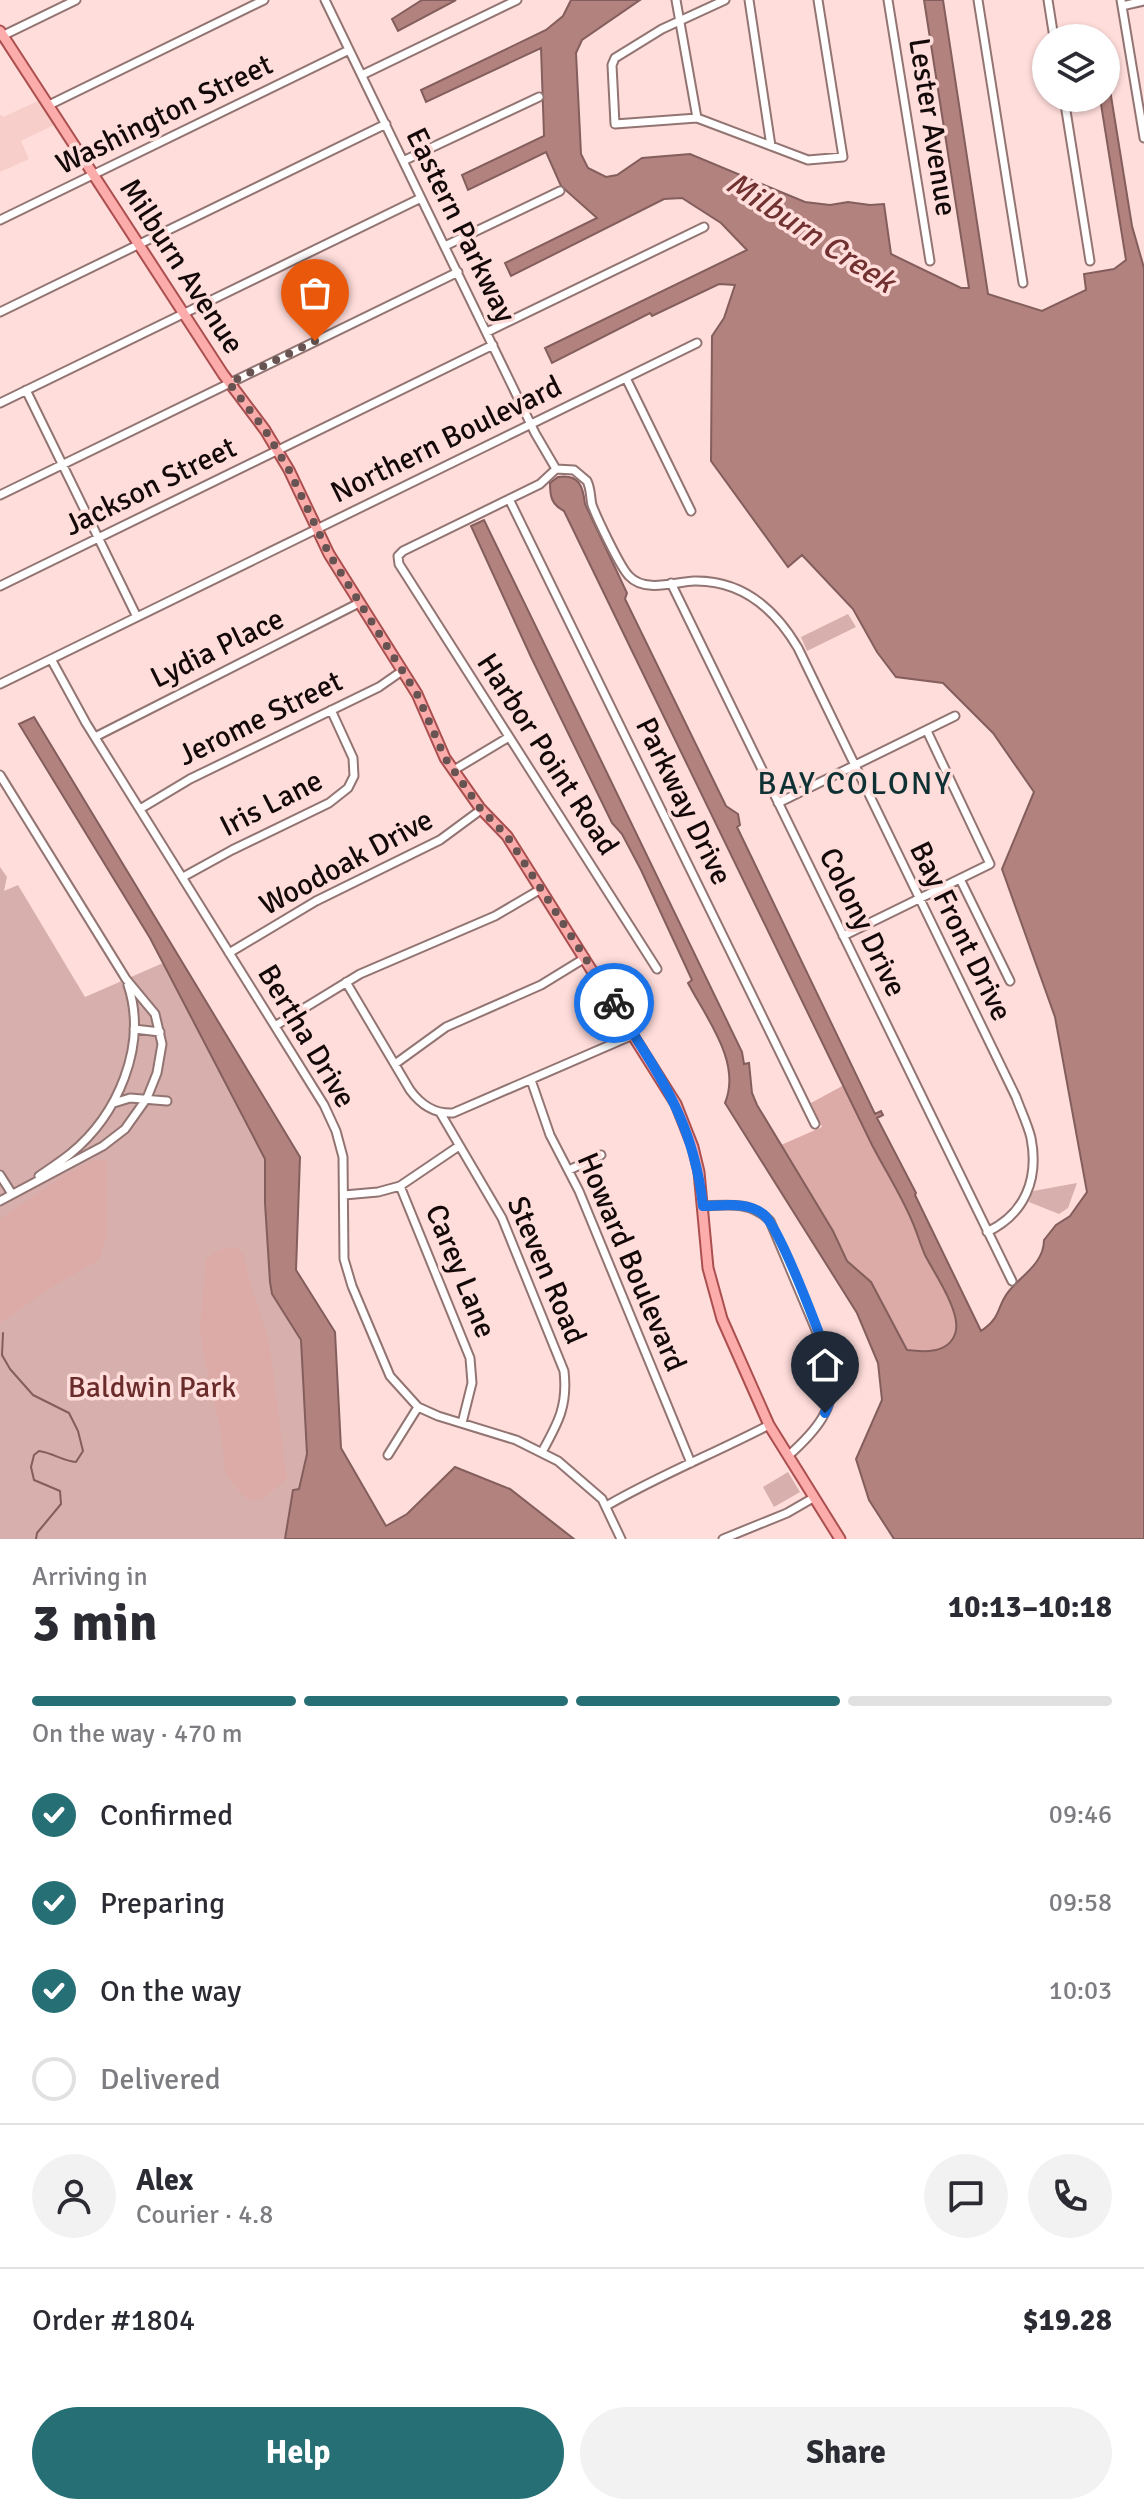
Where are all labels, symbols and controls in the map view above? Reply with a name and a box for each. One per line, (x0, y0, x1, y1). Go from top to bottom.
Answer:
map controls (1032, 24, 1120, 112)
button: layers (1032, 24, 1120, 112)
street label: Lester Avenue (900, 35, 965, 219)
street label: Washington Street (50, 46, 279, 183)
street label: Eastern Parkway (397, 122, 524, 329)
water label: Milburn Creek (719, 163, 905, 303)
street label: Milburn Avenue (111, 172, 252, 361)
pin (281, 259, 349, 341)
icon: bag (293, 271, 337, 315)
street label: Northern Boulevard (325, 368, 568, 511)
street label: Jackson Street (58, 429, 242, 544)
street label: Lydia Place (145, 600, 290, 697)
street label: Harbor Point Road (469, 646, 627, 862)
street label: Jerome Street (172, 663, 348, 774)
street label: Parkway Drive (627, 712, 740, 891)
street label: Iris Lane (214, 762, 329, 845)
district label: BAY COLONY (757, 764, 953, 803)
street label: Woodoak Drive (253, 801, 439, 924)
street label: Bay Front Drive (901, 835, 1020, 1027)
street label: Colony Drive (811, 842, 915, 1003)
street label: Bertha Drive (249, 958, 364, 1115)
courier (574, 963, 654, 1043)
icon: bike (592, 981, 636, 1025)
street label: Howard Boulevard (569, 1147, 694, 1377)
street label: Steven Road (499, 1191, 594, 1350)
street label: Carey Lane (417, 1199, 504, 1343)
pin (791, 1331, 859, 1413)
icon: home (803, 1343, 847, 1387)
park label: Baldwin Park (68, 1369, 236, 1406)
text: Arriving in (32, 1561, 148, 1593)
text: 10:13–10:18 (948, 1589, 1112, 1626)
text: 3 min (32, 1591, 158, 1655)
text: On the way · 470 m (32, 1718, 242, 1750)
icon: check (32, 1793, 76, 1837)
text: Confirmed (100, 1797, 233, 1834)
text: 09:46 (1049, 1799, 1112, 1831)
icon: check (32, 1881, 76, 1925)
text: Preparing (100, 1885, 225, 1922)
text: 09:58 (1049, 1887, 1112, 1919)
icon: check (32, 1969, 76, 2013)
text: On the way (100, 1973, 241, 2010)
text: 10:03 (1049, 1975, 1112, 2007)
text: Delivered (100, 2061, 221, 2098)
button: person (32, 2154, 116, 2238)
button: chat (924, 2154, 1008, 2238)
button: phone (1028, 2154, 1112, 2238)
text: Alex (136, 2162, 193, 2199)
text: Courier · 4.8 (136, 2199, 273, 2231)
text: Order #1804 (32, 2302, 195, 2339)
text: $19.28 (1022, 2302, 1112, 2339)
button: Help (32, 2407, 564, 2499)
button: Share (580, 2407, 1112, 2499)

